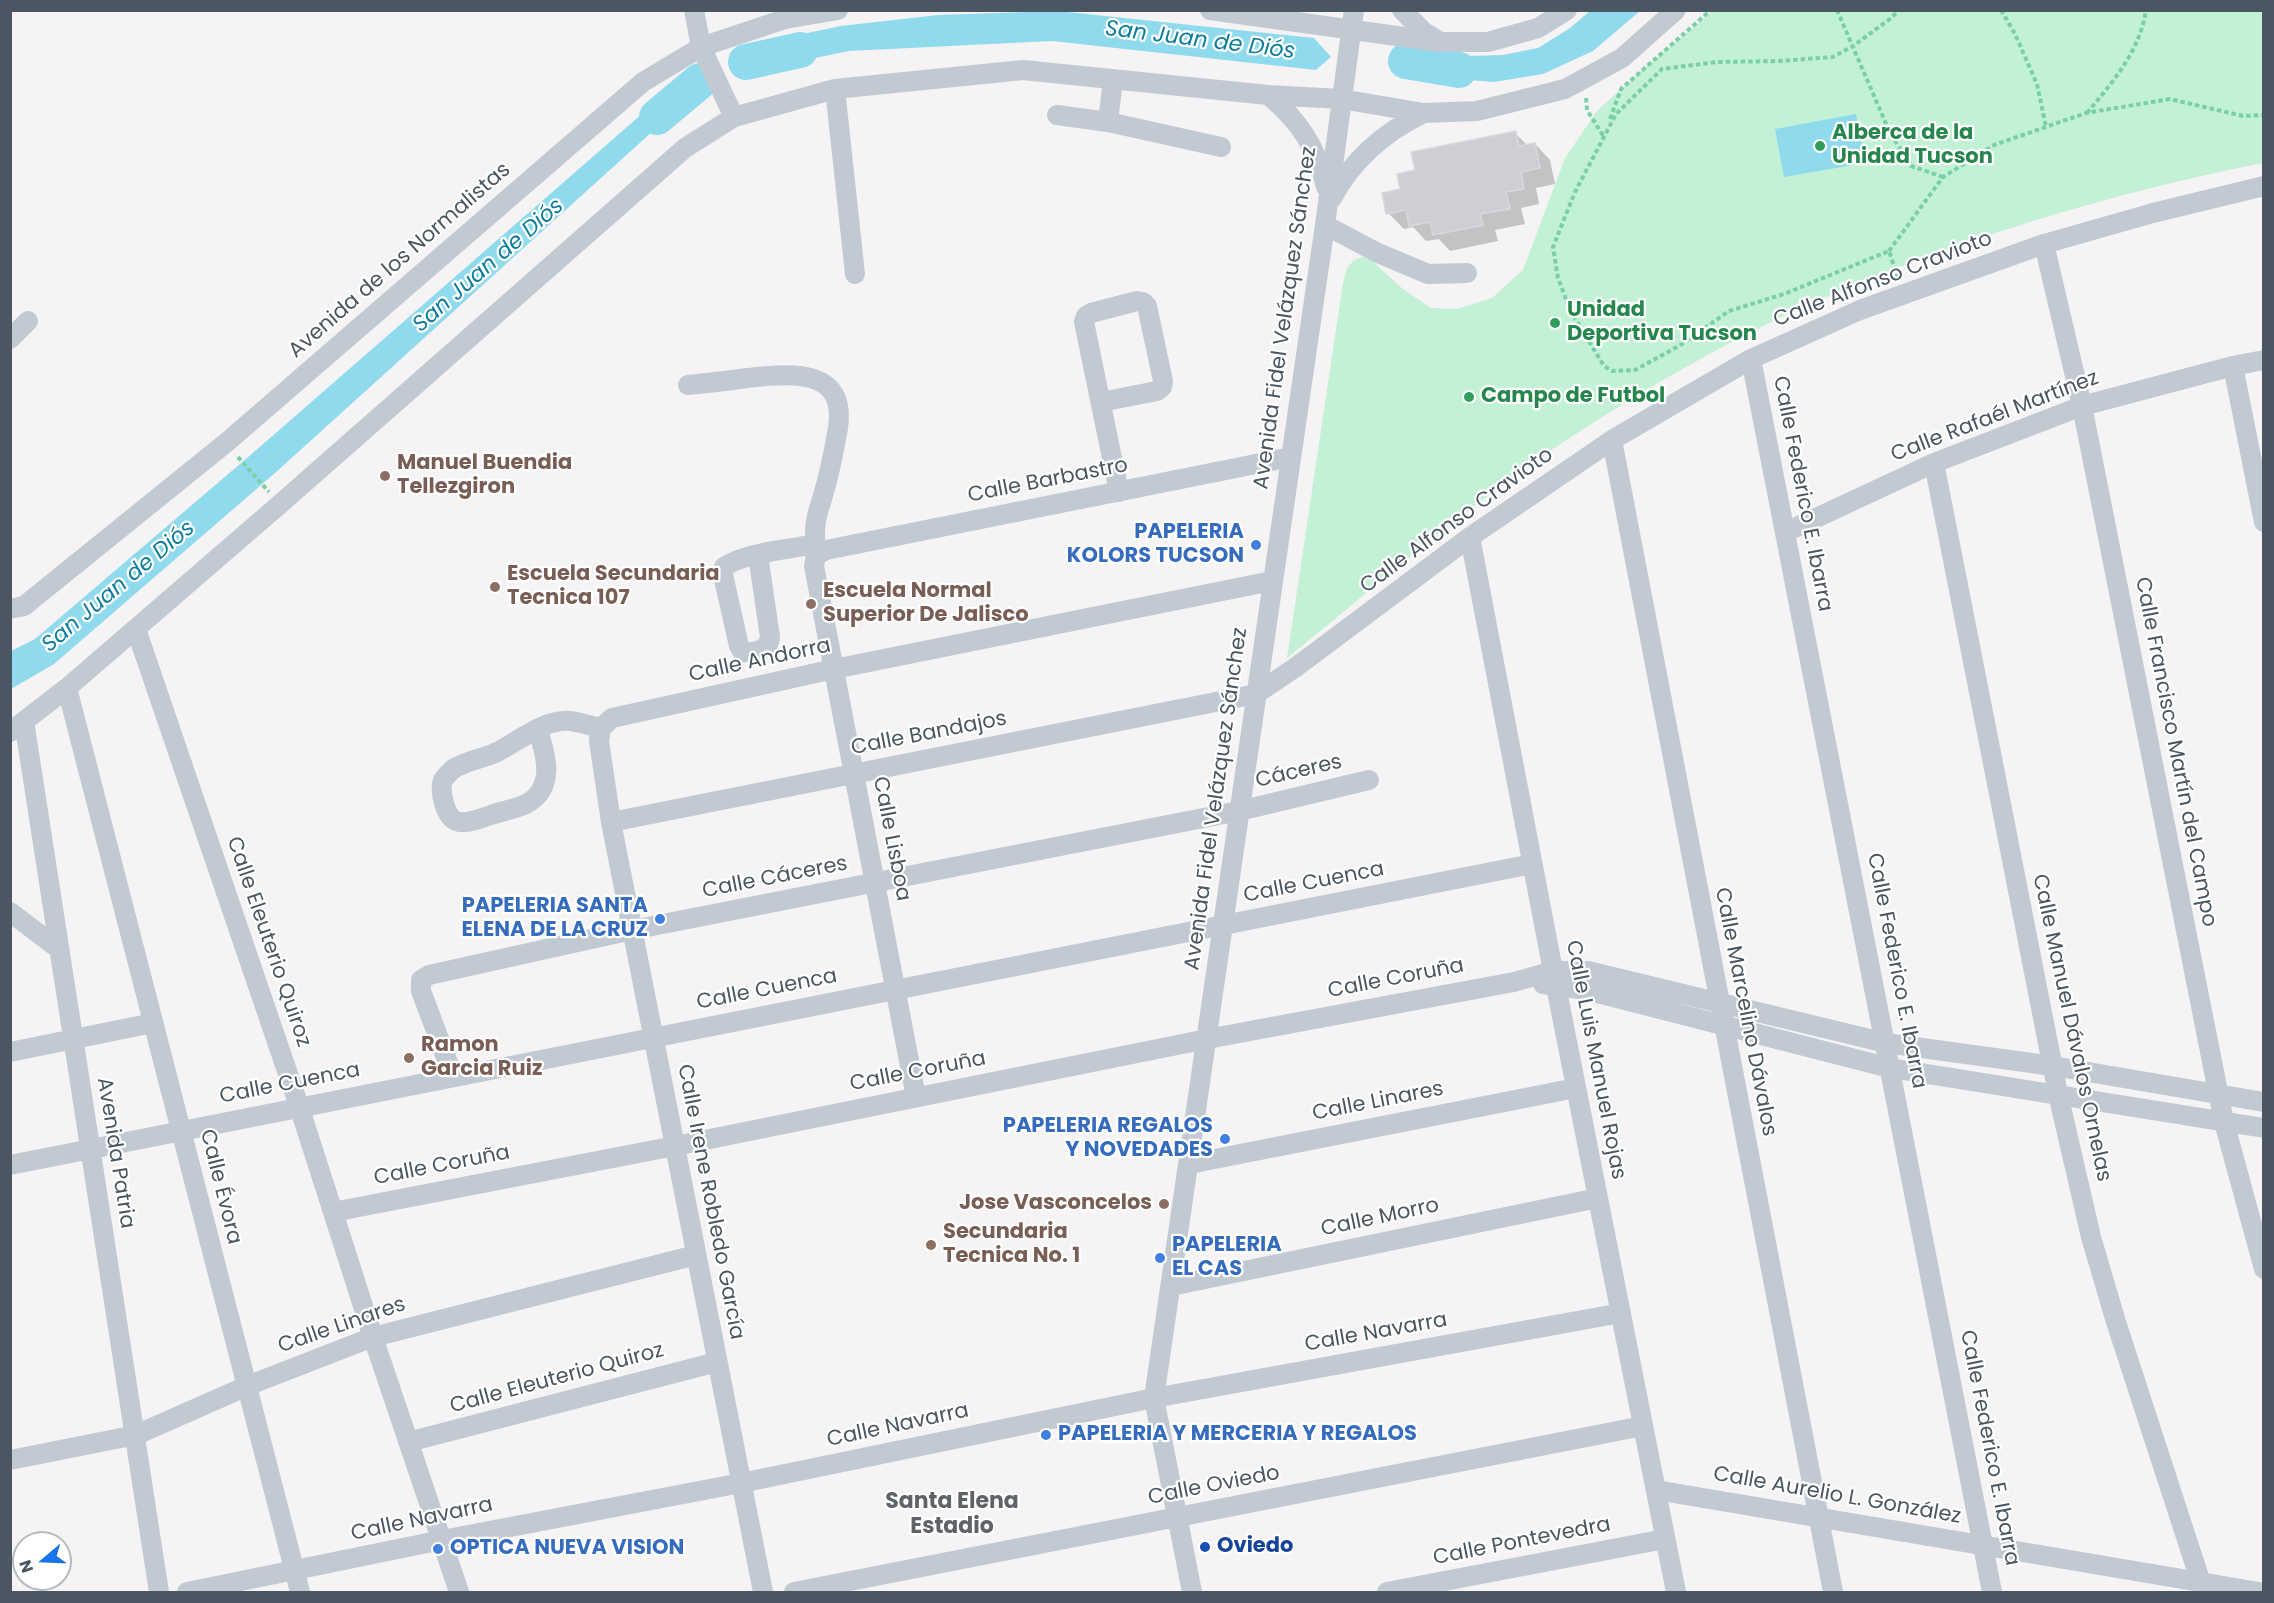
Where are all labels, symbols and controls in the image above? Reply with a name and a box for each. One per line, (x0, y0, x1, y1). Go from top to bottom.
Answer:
water label: San Juan de Diós (1104, 16, 1296, 66)
place label: Alberca de la Unidad Tucson (1832, 121, 1993, 171)
marker: Alberca de la Unidad Tucson (1813, 139, 1827, 153)
street label: Avenida Fidel Velázquez Sánchez (1249, 145, 1323, 491)
street label: Avenida de los Normalistas (284, 158, 516, 364)
water label: San Juan de Diós (408, 193, 570, 339)
street label: Calle Alfonso Cravioto (1770, 227, 1996, 333)
place label: Unidad Deportiva Tucson (1567, 298, 1757, 348)
marker: Unidad Deportiva Tucson (1548, 316, 1562, 330)
street label: Calle Rafaél Martínez (1888, 366, 2102, 468)
street label: Calle Federico E. Ibarra (1767, 374, 1837, 614)
place label: Campo de Futbol (1481, 384, 1665, 410)
marker: Campo de Futbol (1462, 390, 1476, 404)
street label: Calle Alfonso Cravioto (1356, 443, 1558, 599)
place label: Manuel Buendia Tellezgiron (397, 451, 572, 501)
street label: Calle Barbastro (966, 453, 1130, 509)
marker: Manuel Buendia Tellezgiron (378, 469, 392, 483)
water label: San Juan de Diós (37, 515, 201, 659)
place label: PAPELERIA KOLORS TUCSON (1067, 520, 1244, 570)
marker: PAPELERIA KOLORS TUCSON (1249, 538, 1263, 552)
place label: Escuela Secundaria Tecnica 107 (507, 562, 720, 612)
street label: Calle Francisco Martín del Campo (2129, 575, 2221, 929)
place label: Escuela Normal Superior De Jalisco (823, 579, 1029, 629)
marker: Escuela Secundaria Tecnica 107 (488, 580, 502, 594)
marker: Escuela Normal Superior De Jalisco (804, 597, 818, 611)
street label: Avenida Fidel Velázquez Sánchez (1180, 626, 1254, 972)
street label: Calle Andorra (687, 634, 833, 688)
street label: Calle Bandajos (849, 707, 1009, 761)
street label: Cáceres (1253, 750, 1345, 794)
street label: Calle Lisboa (867, 775, 915, 903)
street label: Calle Eleuterio Quiroz (220, 834, 316, 1050)
street label: Calle Federico E. Ibarra (1861, 851, 1931, 1091)
street label: Calle Cáceres (700, 852, 850, 904)
street label: Calle Cuenca (1242, 857, 1386, 909)
street label: Calle Manuel Dávalos Ornelas (2026, 872, 2116, 1184)
street label: Calle Marcelino Dávalos (1709, 886, 1781, 1138)
place label: PAPELERIA SANTA ELENA DE LA CRUZ (461, 894, 648, 944)
marker: PAPELERIA SANTA ELENA DE LA CRUZ (653, 912, 667, 926)
street label: Calle Luis Manuel Rojas (1559, 938, 1631, 1182)
street label: Calle Coruña (1326, 953, 1466, 1005)
street label: Calle Cuenca (695, 964, 839, 1016)
place label: Ramon Garcia Ruiz (421, 1033, 542, 1083)
street label: Calle Coruña (848, 1046, 988, 1098)
marker: Ramon Garcia Ruiz (402, 1051, 416, 1065)
street label: Calle Cuenca (218, 1058, 362, 1110)
street label: Calle Irene Robledo García (671, 1062, 749, 1342)
street label: Avenida Patria (91, 1076, 139, 1230)
street label: Calle Linares (1310, 1077, 1446, 1127)
place label: PAPELERIA REGALOS Y NOVEDADES (1003, 1114, 1213, 1164)
street label: Calle Évora (194, 1127, 246, 1247)
marker: PAPELERIA REGALOS Y NOVEDADES (1218, 1132, 1232, 1146)
street label: Calle Coruña (372, 1140, 512, 1192)
place label: Jose Vasconcelos (959, 1191, 1152, 1217)
street label: Calle Morro (1319, 1193, 1441, 1243)
marker: Jose Vasconcelos (1157, 1197, 1171, 1211)
place label: Secundaria Tecnica No. 1 (943, 1220, 1080, 1270)
place label: PAPELERIA EL CAS (1172, 1233, 1282, 1283)
marker: Secundaria Tecnica No. 1 (924, 1238, 938, 1252)
marker: PAPELERIA EL CAS (1153, 1251, 1167, 1265)
street label: Calle Linares (275, 1292, 409, 1360)
street label: Calle Navarra (1303, 1308, 1449, 1358)
street label: Calle Federico E. Ibarra (1954, 1328, 2024, 1568)
street label: Calle Eleuterio Quiroz (447, 1338, 667, 1420)
street label: Calle Navarra (825, 1399, 971, 1453)
place label: PAPELERIA Y MERCERIA Y REGALOS (1058, 1422, 1417, 1448)
marker: PAPELERIA Y MERCERIA Y REGALOS (1039, 1428, 1053, 1442)
street label: Calle Oviedo (1146, 1461, 1282, 1511)
street label: Calle Aurelio L. González (1711, 1462, 1963, 1530)
district label: Santa Elena Estadio (885, 1489, 1019, 1540)
street label: Calle Navarra (349, 1493, 495, 1547)
street label: Calle Pontevedra (1431, 1512, 1613, 1572)
north arrow (12, 1531, 72, 1591)
place label: Oviedo (1217, 1534, 1293, 1560)
place label: OPTICA NUEVA VISION (450, 1536, 684, 1562)
marker: Oviedo (1198, 1540, 1212, 1554)
marker: OPTICA NUEVA VISION (431, 1542, 445, 1556)
text: N (14, 1557, 39, 1576)

